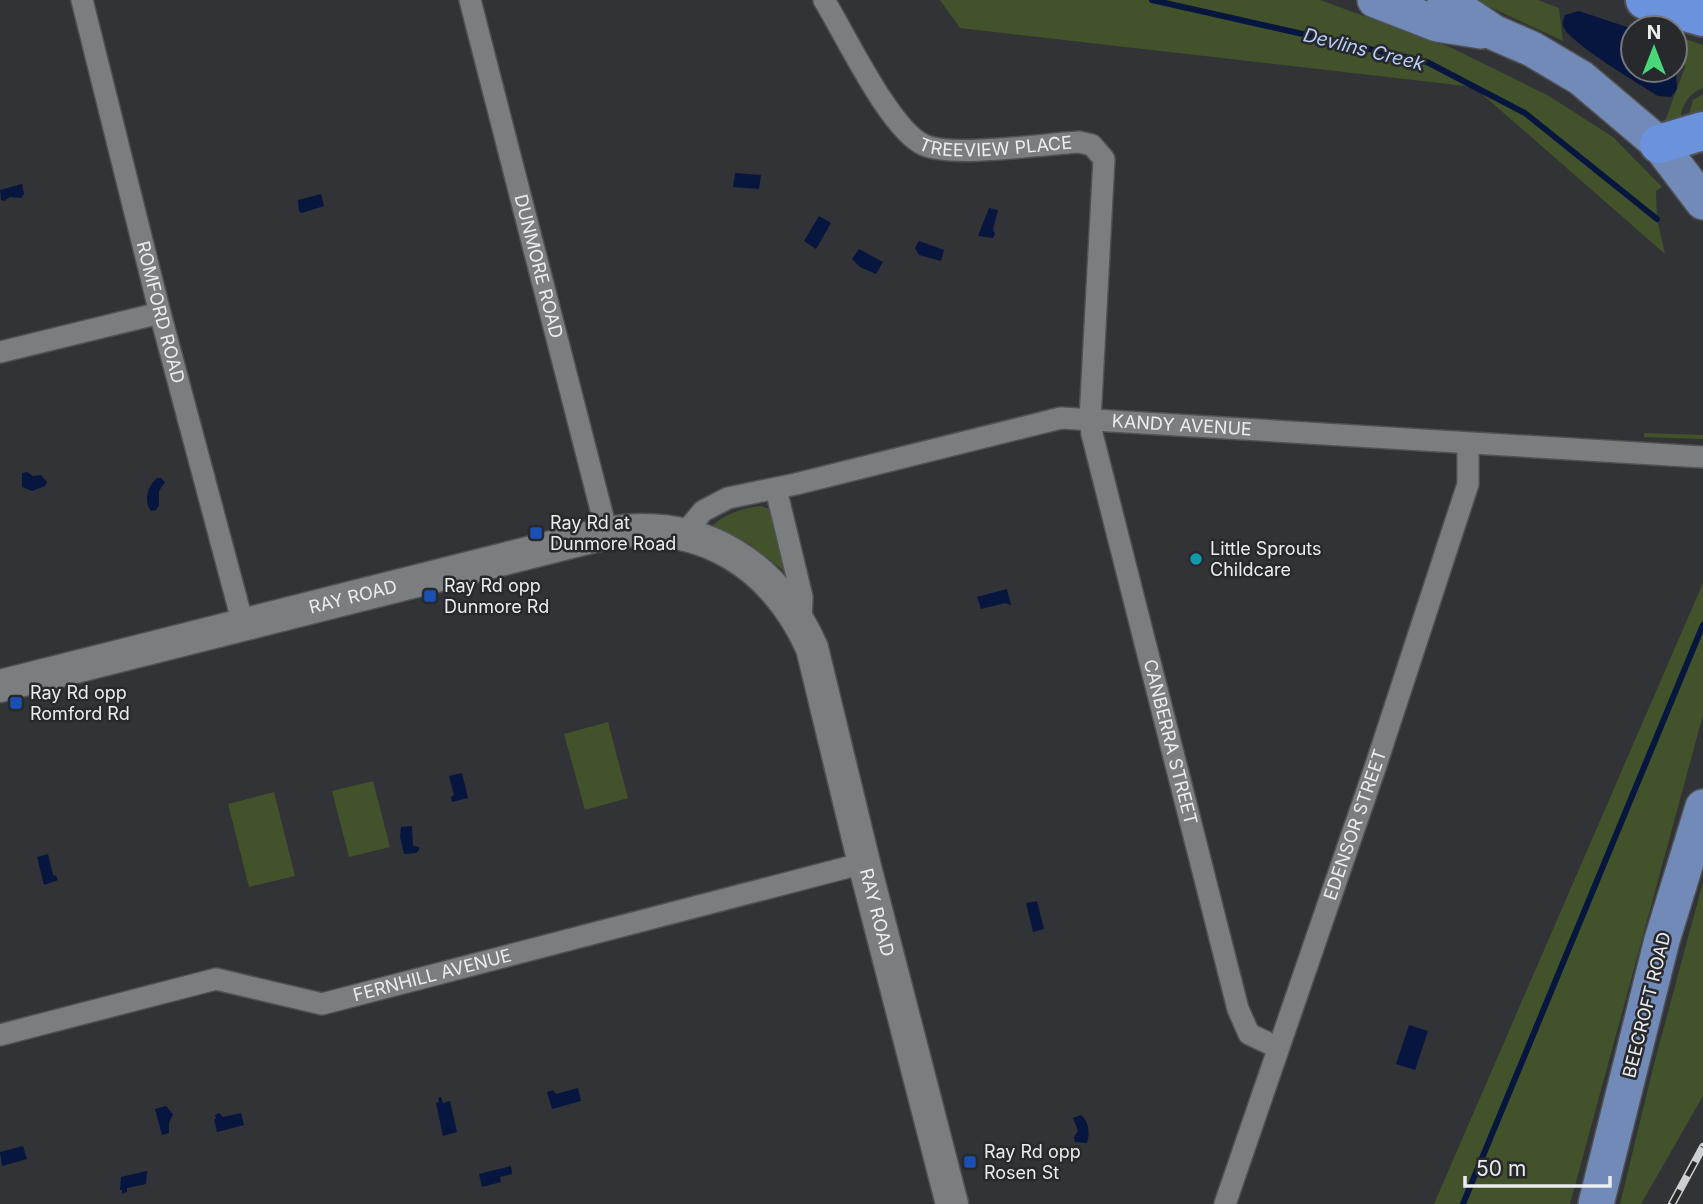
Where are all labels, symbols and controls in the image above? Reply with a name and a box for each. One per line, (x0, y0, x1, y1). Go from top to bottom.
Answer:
north arrow (1619, 14, 1689, 84)
text: N (1647, 21, 1661, 44)
water label: Devlins Creek (1301, 23, 1427, 76)
street label: TREEVIEW PLACE (916, 132, 1073, 161)
street label: DUNMORE ROAD (510, 192, 567, 340)
street label: ROMFORD ROAD (133, 239, 189, 385)
street label: KANDY AVENUE (1111, 410, 1252, 440)
place label: Ray Rd at Dunmore Road (550, 512, 676, 554)
marker: Ray Rd at Dunmore Road (528, 525, 544, 541)
place label: Little Sprouts Childcare (1210, 538, 1322, 580)
marker: Little Sprouts Childcare (1188, 551, 1204, 567)
street label: RAY ROAD (307, 575, 399, 618)
place label: Ray Rd opp Dunmore Rd (444, 575, 549, 617)
marker: Ray Rd opp Dunmore Rd (422, 588, 438, 604)
street label: CANBERRA STREET (1140, 657, 1202, 827)
place label: Ray Rd opp Romford Rd (30, 682, 130, 724)
marker: Ray Rd opp Romford Rd (8, 695, 24, 711)
street label: EDENSOR STREET (1319, 746, 1390, 903)
street label: RAY ROAD (856, 866, 899, 959)
street label: BEECROFT ROAD (1618, 930, 1675, 1080)
street label: FERNHILL AVENUE (351, 944, 513, 1005)
place label: Ray Rd opp Rosen St (984, 1141, 1081, 1183)
scale bar (1465, 1144, 1610, 1188)
marker: Ray Rd opp Rosen St (962, 1154, 978, 1170)
text: 50 m (1476, 1156, 1526, 1181)

